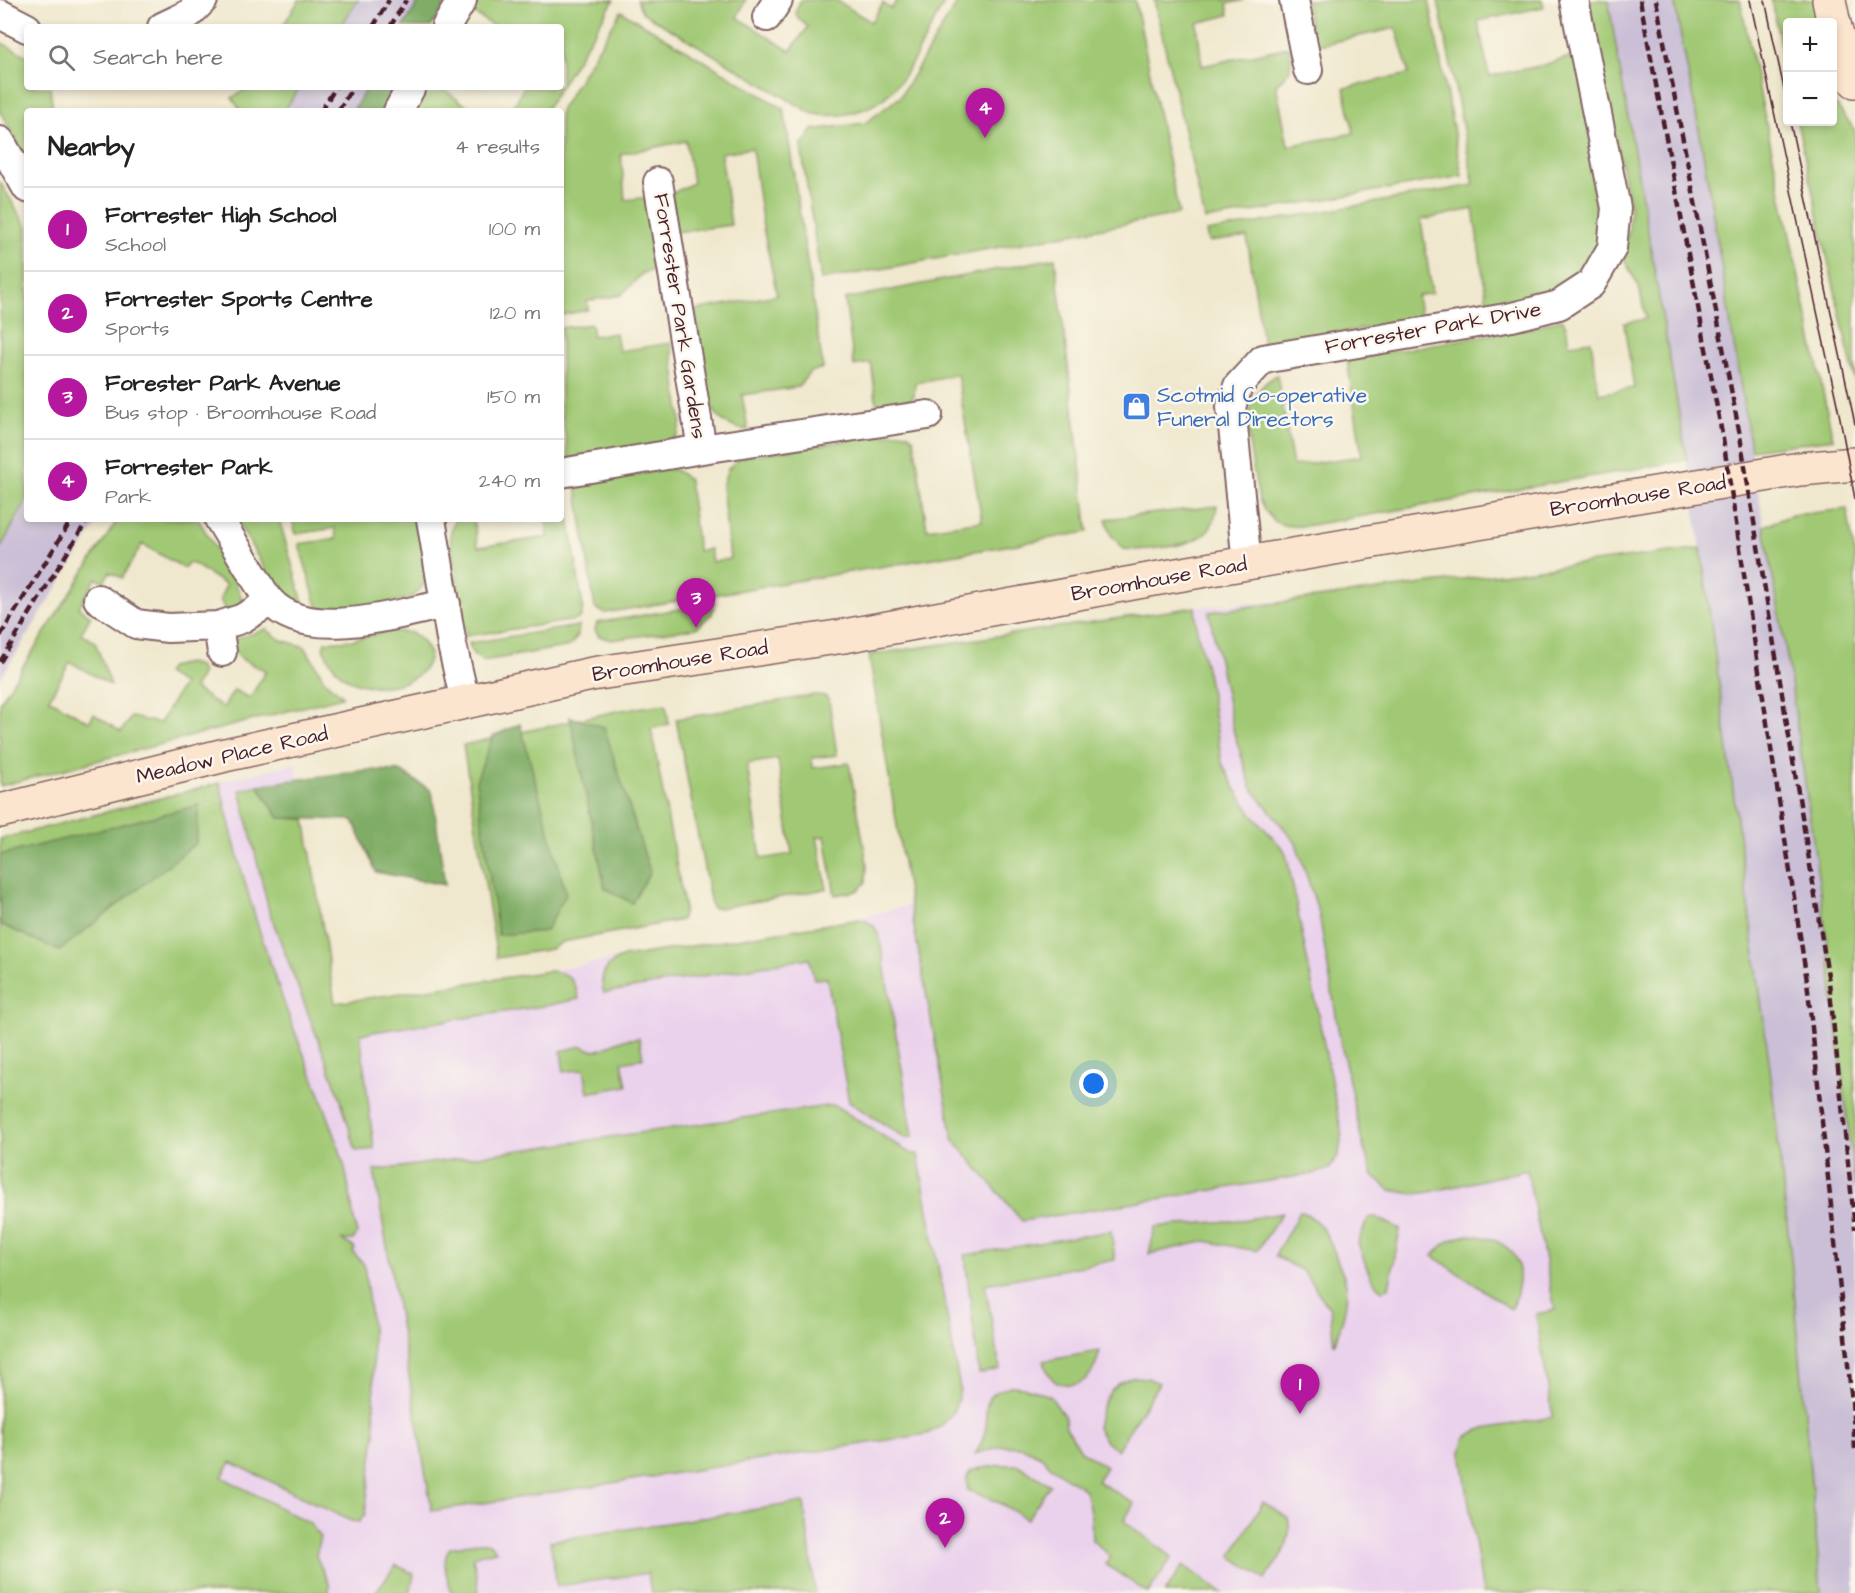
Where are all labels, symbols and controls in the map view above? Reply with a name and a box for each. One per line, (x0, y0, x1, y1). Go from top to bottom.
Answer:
map controls (1783, 18, 1837, 126)
button: + (1783, 18, 1837, 72)
search box (24, 24, 564, 90)
icon: search (45, 41, 78, 74)
text: Search here (93, 42, 223, 73)
button: − (1783, 72, 1837, 126)
pin: 4 (966, 88, 1004, 138)
text: Nearby (48, 129, 135, 165)
text: 4 results (455, 133, 540, 161)
street label: Forrester Park Gardens (646, 191, 714, 441)
text: Forrester High School (105, 200, 336, 231)
text: 1 (66, 215, 69, 243)
text: 100 m (489, 215, 540, 243)
text: School (105, 231, 166, 259)
text: Forrester Sports Centre (105, 284, 373, 315)
street label: Forrester Park Drive (1323, 295, 1543, 361)
text: 2 (62, 299, 73, 327)
text: 120 m (490, 299, 540, 327)
text: Sports (105, 315, 169, 343)
text: Forester Park Avenue (105, 368, 341, 399)
place label: Scotmid Co-operative Funeral Directors (1157, 381, 1367, 434)
text: 3 (62, 383, 73, 411)
text: 150 m (487, 383, 540, 411)
shop icon: Scotmid Co-operative Funeral Directors (1120, 391, 1152, 423)
text: Bus stop · Broomhouse Road (105, 399, 376, 427)
text: Forrester Park (105, 452, 272, 483)
text: 4 (61, 467, 74, 495)
text: 240 m (479, 467, 540, 495)
street label: Broomhouse Road (1548, 468, 1728, 524)
text: Park (105, 483, 151, 511)
street label: Broomhouse Road (1069, 549, 1249, 609)
pin: 3 (676, 578, 716, 628)
street label: Broomhouse Road (590, 633, 770, 689)
street label: Meadow Place Road (133, 719, 331, 791)
your location (1079, 1069, 1108, 1098)
pin: 1 (1280, 1364, 1320, 1414)
pin: 2 (926, 1498, 964, 1548)

